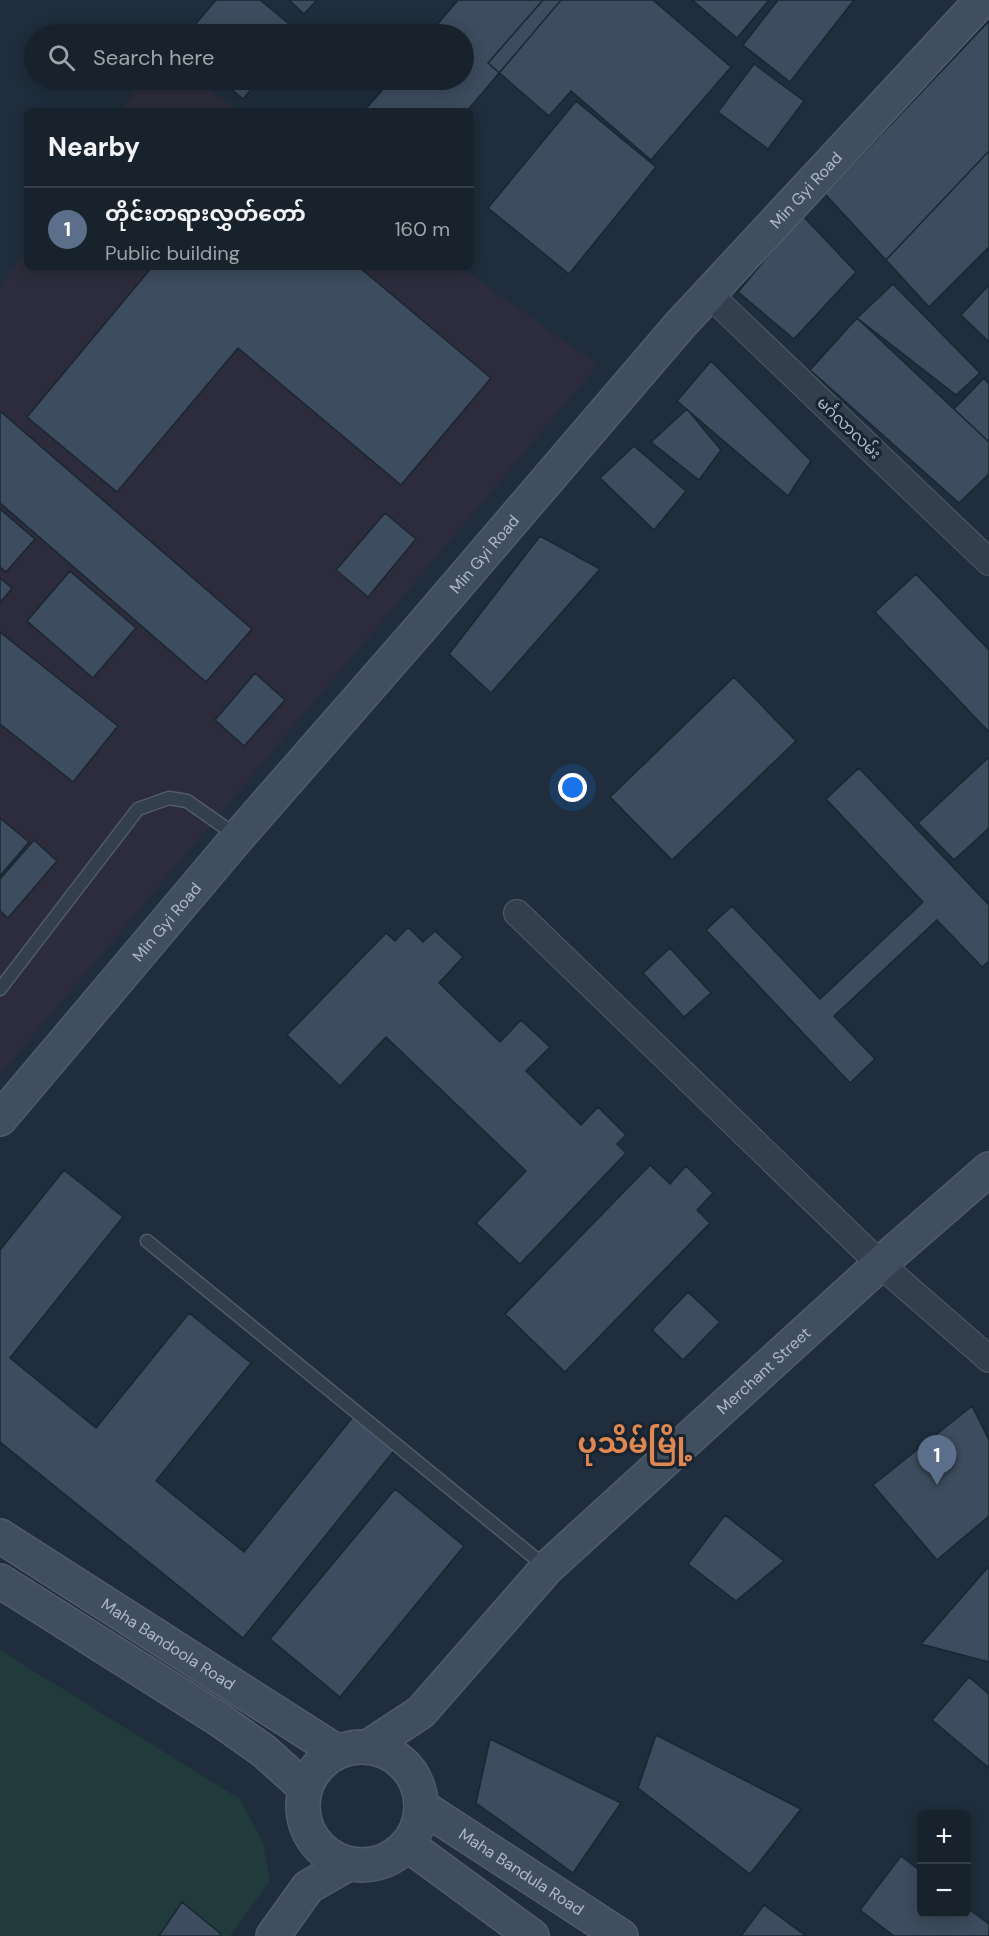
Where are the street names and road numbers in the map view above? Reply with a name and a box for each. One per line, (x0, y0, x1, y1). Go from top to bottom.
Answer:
street label: Min Gyi Road (765, 147, 846, 233)
street label: မင်္ဂလာလမ်း (813, 392, 886, 464)
street label: Min Gyi Road (444, 510, 524, 598)
street label: Min Gyi Road (127, 878, 206, 966)
street label: Merchant Street (712, 1322, 815, 1419)
street label: Maha Bandoola Road (98, 1593, 239, 1694)
street label: Maha Bandula Road (455, 1823, 588, 1920)

